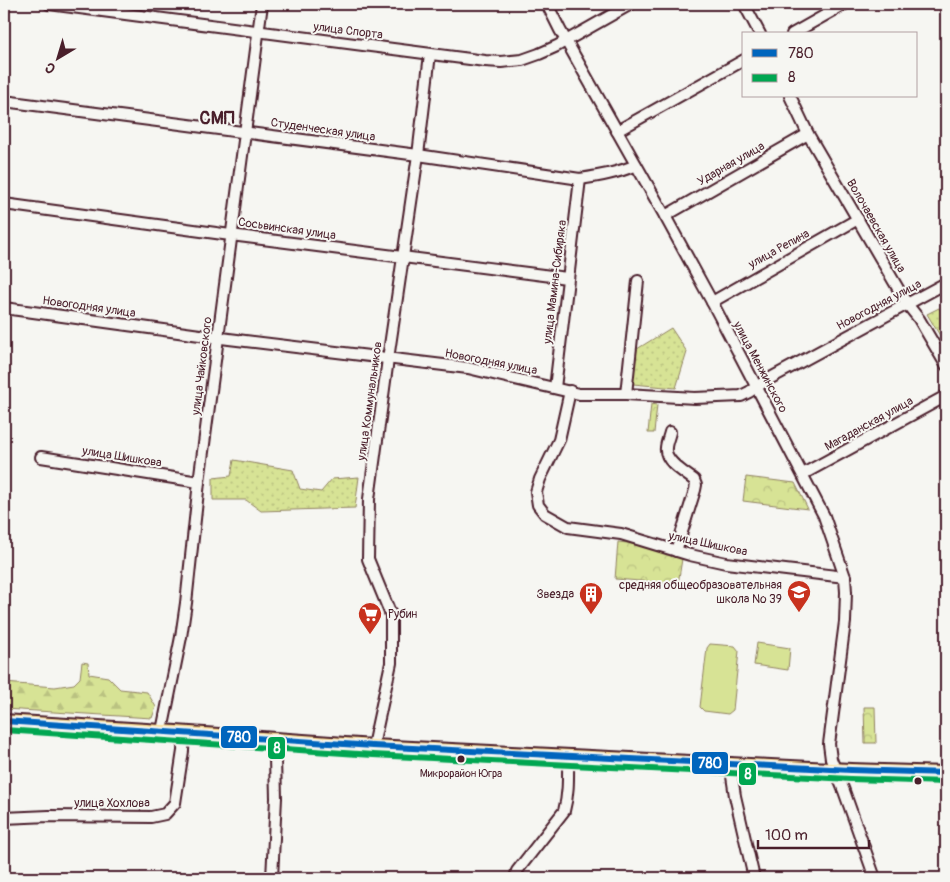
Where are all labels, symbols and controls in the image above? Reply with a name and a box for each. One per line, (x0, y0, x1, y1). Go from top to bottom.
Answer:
street label: улица Спорта (312, 19, 384, 43)
north arrow (32, 32, 82, 82)
legend (742, 32, 918, 98)
text: 780 (788, 44, 814, 63)
text: С (41, 58, 59, 77)
text: 8 (788, 68, 796, 87)
district label: СМП (200, 107, 235, 130)
street label: Студенческая улица (270, 115, 377, 145)
street label: Ударная улица (695, 138, 768, 189)
street label: Волочаевская улица (843, 177, 909, 276)
street label: Сосьвинская улица (237, 215, 337, 243)
street label: улица Мамина-Сибиряка (540, 219, 570, 346)
street label: улица Репина (745, 226, 812, 272)
street label: Новогодняя улица (834, 276, 924, 334)
street label: Новогодняя улица (41, 293, 137, 321)
street label: улица Чайковского (188, 315, 216, 417)
street label: улица Менжинского (729, 318, 791, 416)
street label: улица Коммунальников (354, 340, 386, 462)
street label: Новогодняя улица (443, 346, 539, 378)
street label: Магаданская улица (822, 393, 916, 454)
street label: улица Шишкова (80, 443, 163, 471)
street label: улица Шишкова (666, 528, 749, 560)
place label: средняя общеобразовательная школа № 39 (619, 578, 782, 607)
school or university icon: средняя общеобразовательная школа № 39 (786, 579, 812, 613)
building icon: Звезда (578, 581, 604, 615)
place label: Звезда (536, 587, 574, 602)
supermarket icon: Рубин (357, 601, 383, 635)
place label: Рубин (388, 607, 417, 622)
line badge: 780 (220, 725, 258, 749)
text: 780 (227, 729, 251, 746)
line badge: 8 (267, 736, 286, 760)
text: 8 (273, 740, 281, 757)
line badge: 780 (691, 751, 729, 775)
marker: Микрорайон Югра (456, 754, 466, 764)
text: 780 (698, 755, 722, 772)
line badge: 8 (738, 762, 757, 786)
text: 8 (744, 766, 752, 783)
place label: Микрорайон Югра (420, 767, 502, 780)
unlabelled marker (913, 776, 923, 786)
street label: улица Хохлова (73, 796, 150, 811)
scale bar (758, 817, 869, 849)
text: 100 m (765, 826, 808, 845)

